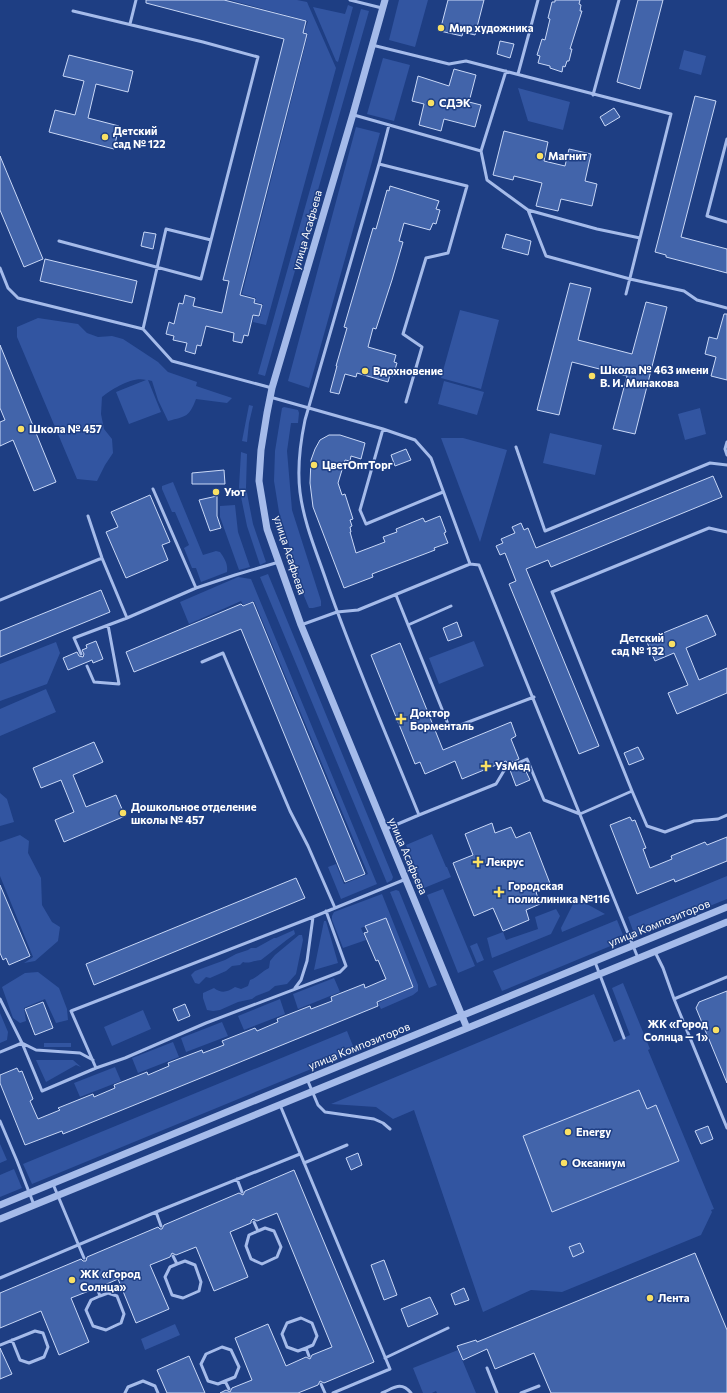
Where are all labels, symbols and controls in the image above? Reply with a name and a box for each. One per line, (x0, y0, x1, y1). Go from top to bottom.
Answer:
place label: Мир художника (449, 21, 534, 34)
marker: Мир художника (436, 23, 446, 33)
place label: СДЭК (439, 96, 471, 109)
marker: СДЭК (426, 98, 436, 108)
place label: Детский сад № 122 (113, 124, 166, 150)
marker: Детский сад № 122 (100, 132, 110, 142)
place label: Магнит (548, 149, 588, 162)
marker: Магнит (535, 151, 545, 161)
street label: улица Асафьева (289, 188, 324, 271)
place label: Школа № 463 имени В. И. Минакова (600, 363, 709, 389)
place label: Вдохновение (373, 364, 443, 377)
marker: Вдохновение (360, 366, 370, 376)
marker: Школа № 463 имени В. И. Минакова (587, 371, 597, 381)
place label: Школа № 457 (29, 422, 102, 435)
marker: Школа № 457 (16, 424, 26, 434)
place label: ЦветОптТорг (322, 458, 393, 471)
marker: ЦветОптТорг (309, 460, 319, 470)
place label: Уют (224, 485, 246, 498)
marker: Уют (211, 487, 221, 497)
street label: улица Асафьева (272, 514, 309, 596)
place label: Детский сад № 132 (611, 631, 664, 657)
marker: Детский сад № 132 (667, 639, 677, 649)
place label: Доктор Борменталь (410, 706, 474, 732)
marker: Доктор Борменталь (395, 713, 407, 725)
place label: УзМед (495, 759, 531, 772)
marker: УзМед (480, 760, 492, 772)
place label: Дошкольное отделение школы № 457 (131, 800, 257, 826)
marker: Дошкольное отделение школы № 457 (118, 808, 128, 818)
street label: улица Асафьева (386, 815, 431, 896)
place label: Лекрус (486, 855, 524, 868)
marker: Лекрус (473, 857, 483, 867)
place label: Городская поликлиника №116 (508, 879, 610, 905)
marker: Городская поликлиника №116 (493, 886, 505, 898)
street label: улица Композиторов (606, 896, 712, 949)
place label: ЖК «Город Солнца — 1» (644, 1017, 708, 1043)
street label: улица Композиторов (306, 1019, 412, 1072)
marker: ЖК «Город Солнца — 1» (711, 1025, 721, 1035)
place label: Energy (576, 1125, 611, 1138)
marker: Energy (563, 1127, 573, 1137)
place label: Океаниум (572, 1156, 625, 1169)
marker: Океаниум (559, 1158, 569, 1168)
place label: ЖК «Город Солнца» (80, 1267, 141, 1293)
marker: ЖК «Город Солнца» (67, 1275, 77, 1285)
place label: Лента (658, 1291, 690, 1304)
marker: Лента (645, 1293, 655, 1303)

